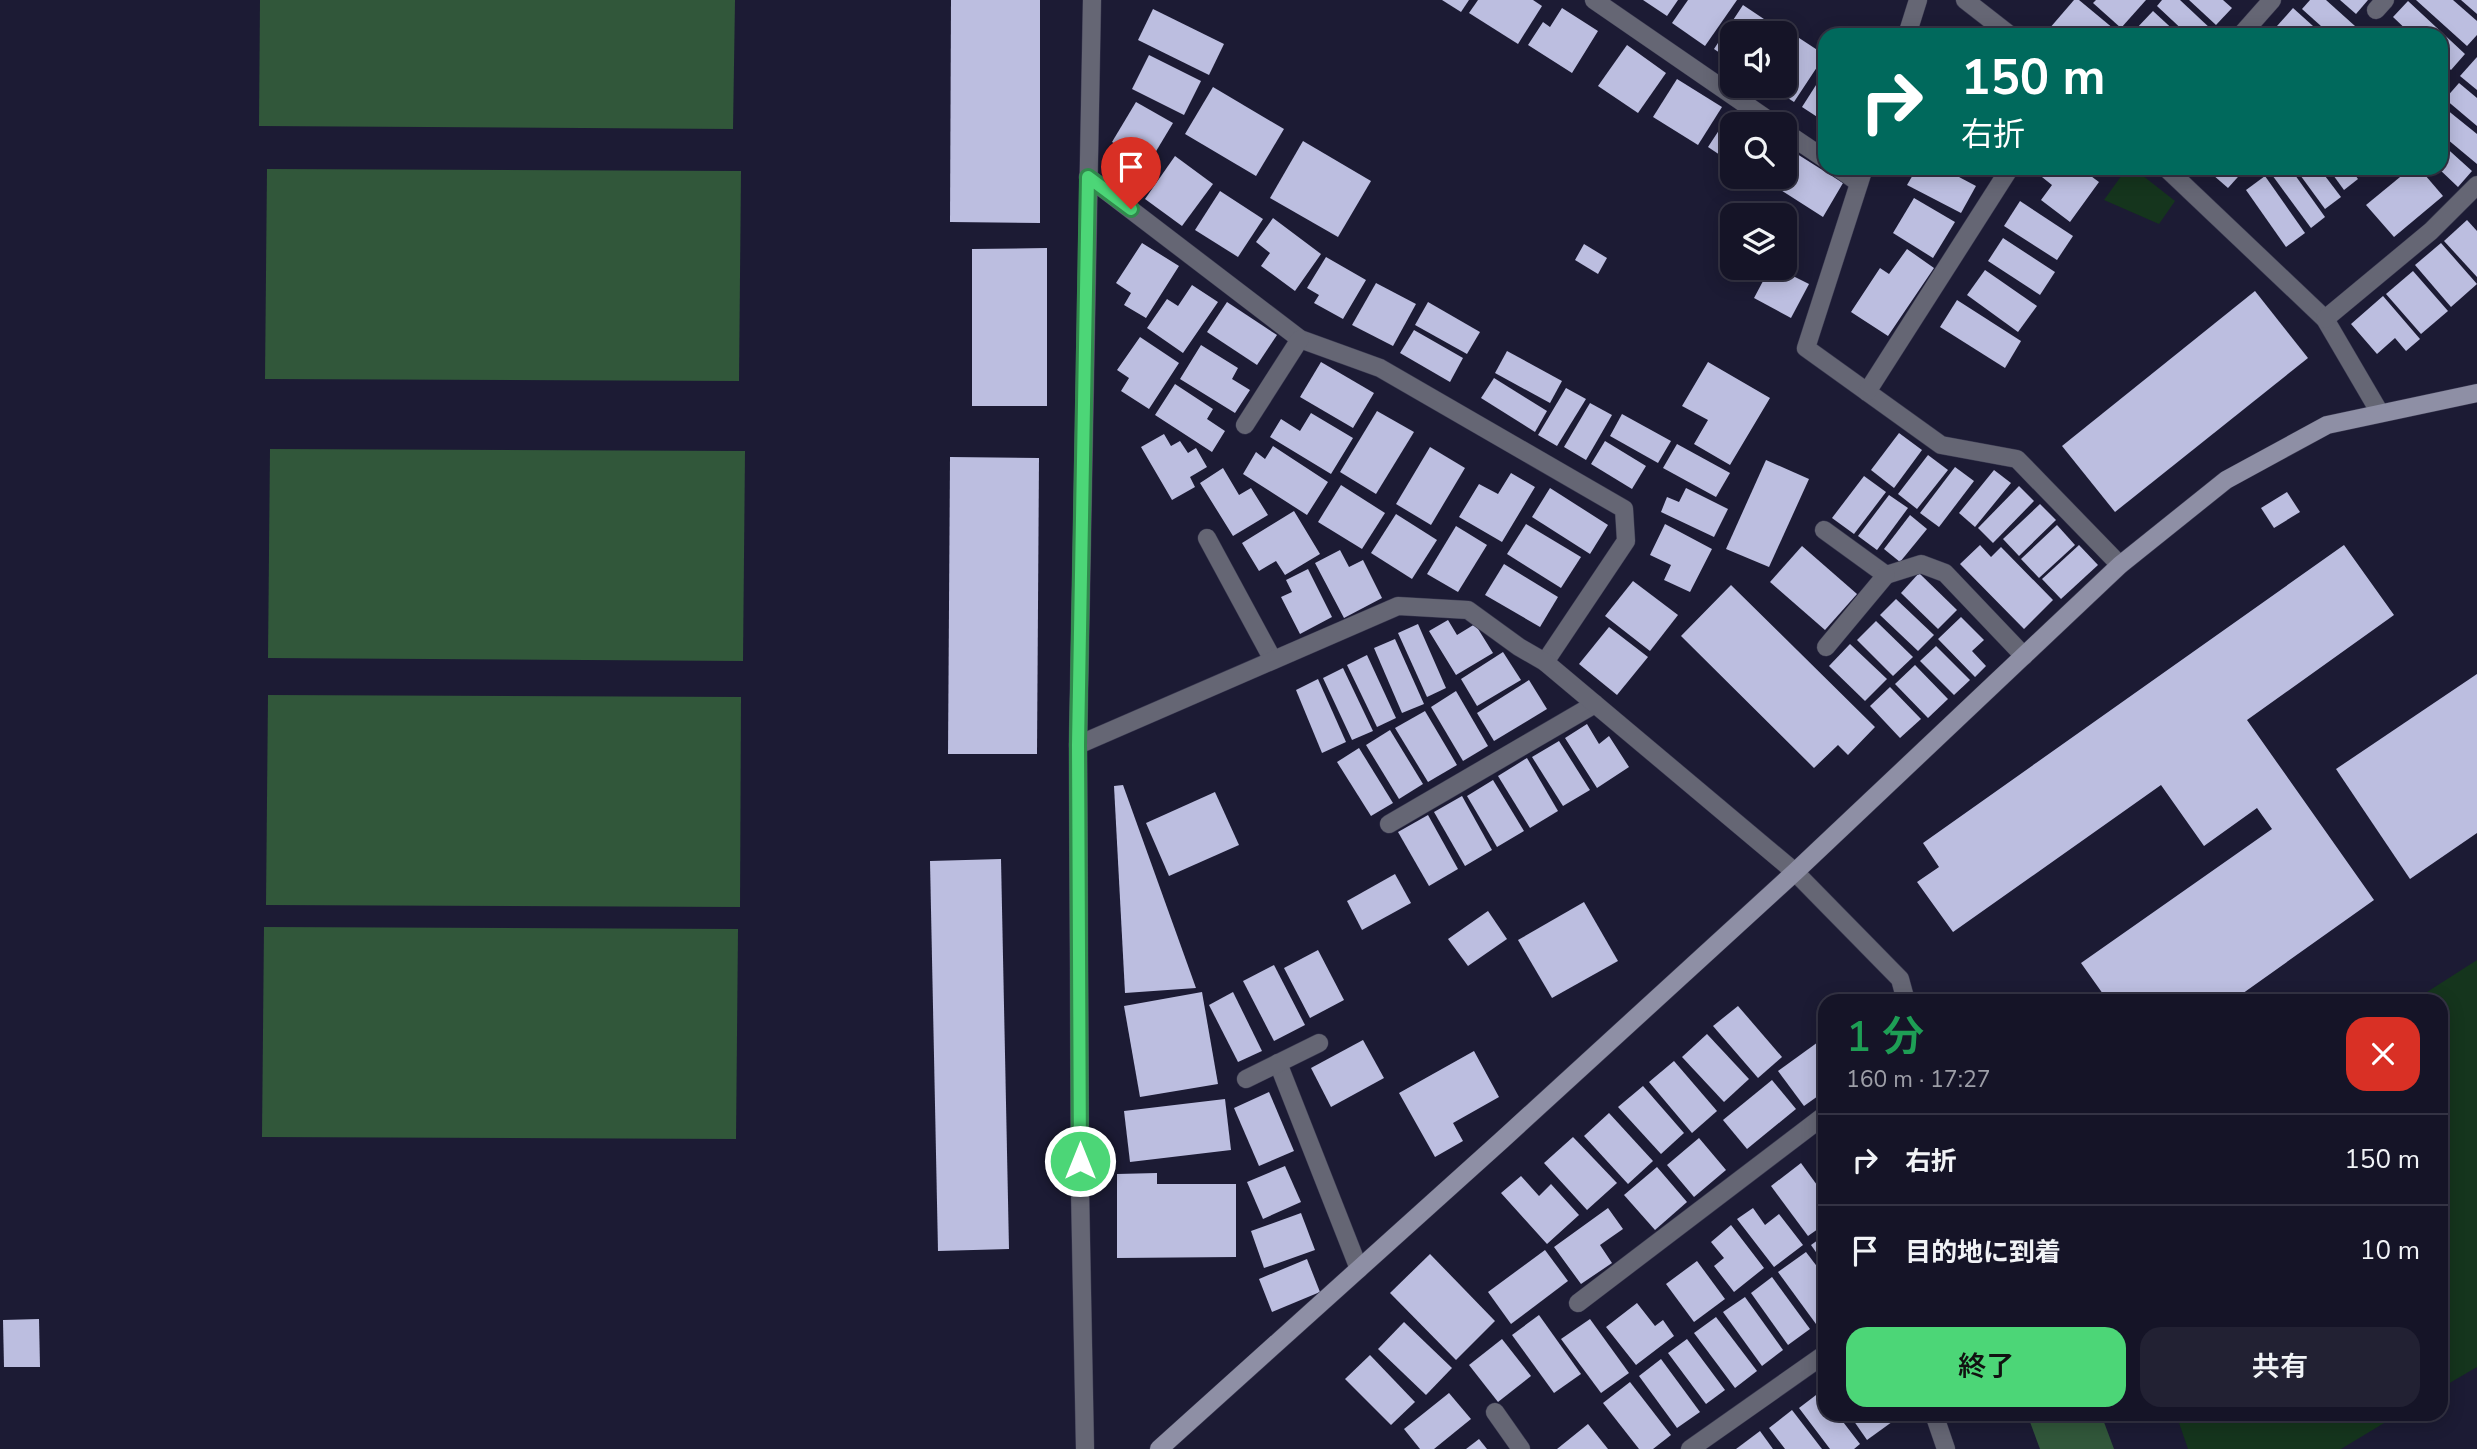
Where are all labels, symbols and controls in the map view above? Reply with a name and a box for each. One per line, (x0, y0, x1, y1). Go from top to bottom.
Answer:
map controls (1720, 21, 1797, 280)
button: sound (1720, 21, 1797, 98)
text: 150 m (1961, 44, 2105, 111)
icon: right (1846, 56, 1937, 147)
button: search (1720, 112, 1797, 189)
text: 右折 (1961, 113, 2025, 156)
pin (1101, 137, 1161, 209)
icon: arrive (1112, 148, 1150, 186)
button: layers (1720, 203, 1797, 280)
text: 1 分 (1846, 1009, 1924, 1066)
button: close (2346, 1017, 2420, 1091)
text: 160 m · 17:27 (1846, 1064, 1991, 1095)
position arrow (1043, 1124, 1117, 1198)
icon: right (1846, 1141, 1884, 1179)
text: 150 m (2344, 1142, 2420, 1177)
text: 右折 (1905, 1144, 1957, 1179)
icon: arrive (1846, 1232, 1884, 1270)
text: 10 m (2360, 1233, 2420, 1268)
text: 目的地に到着 (1905, 1235, 2061, 1270)
button: 終了 (1846, 1327, 2126, 1407)
button: 共有 (2140, 1327, 2420, 1407)

